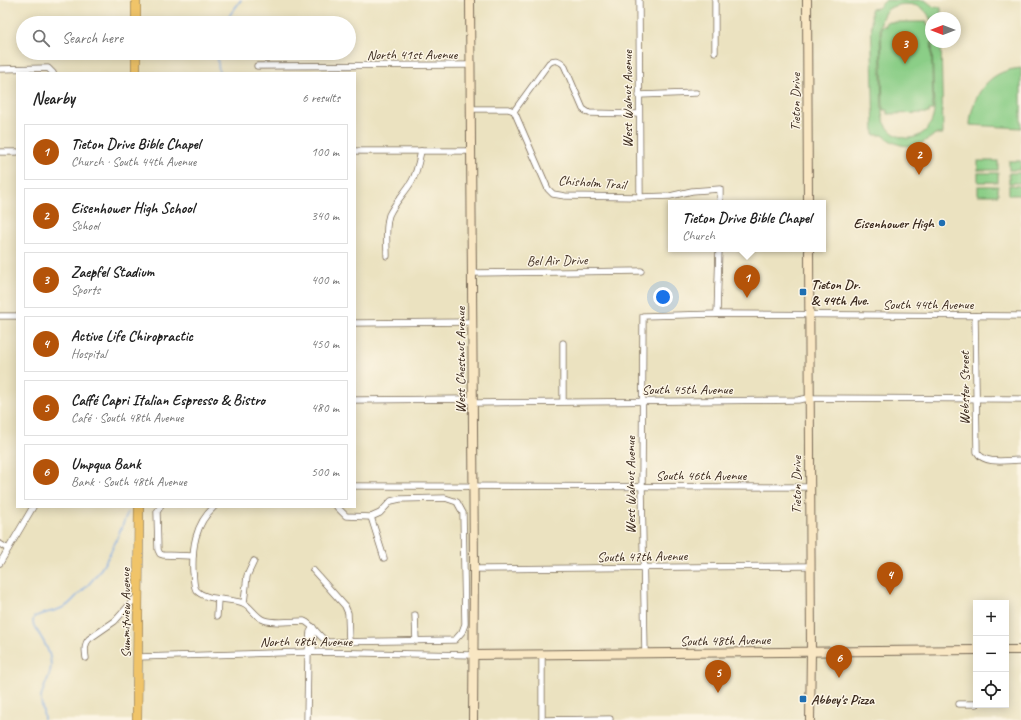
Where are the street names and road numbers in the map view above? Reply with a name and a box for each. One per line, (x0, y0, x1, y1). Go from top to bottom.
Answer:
street label: North 41st Avenue (367, 46, 459, 63)
street label: West Walnut Avenue (619, 49, 636, 148)
street label: Tieton Drive (787, 72, 804, 131)
street label: Chisholm Trail (558, 172, 629, 194)
street label: Bel Air Drive (526, 251, 589, 270)
street label: South 44th Avenue (883, 296, 975, 313)
street label: West Chestnut Avenue (452, 305, 469, 413)
street label: Webster Street (956, 350, 973, 425)
street label: South 45th Avenue (642, 381, 734, 398)
street label: West Walnut Avenue (622, 435, 639, 534)
street label: Tieton Drive (788, 455, 805, 514)
street label: South 46th Avenue (656, 467, 748, 484)
street label: South 47th Avenue (597, 547, 689, 566)
street label: Summitview Avenue (117, 567, 134, 658)
street label: South 48th Avenue (680, 631, 772, 650)
street label: North 48th Avenue (260, 633, 353, 650)

